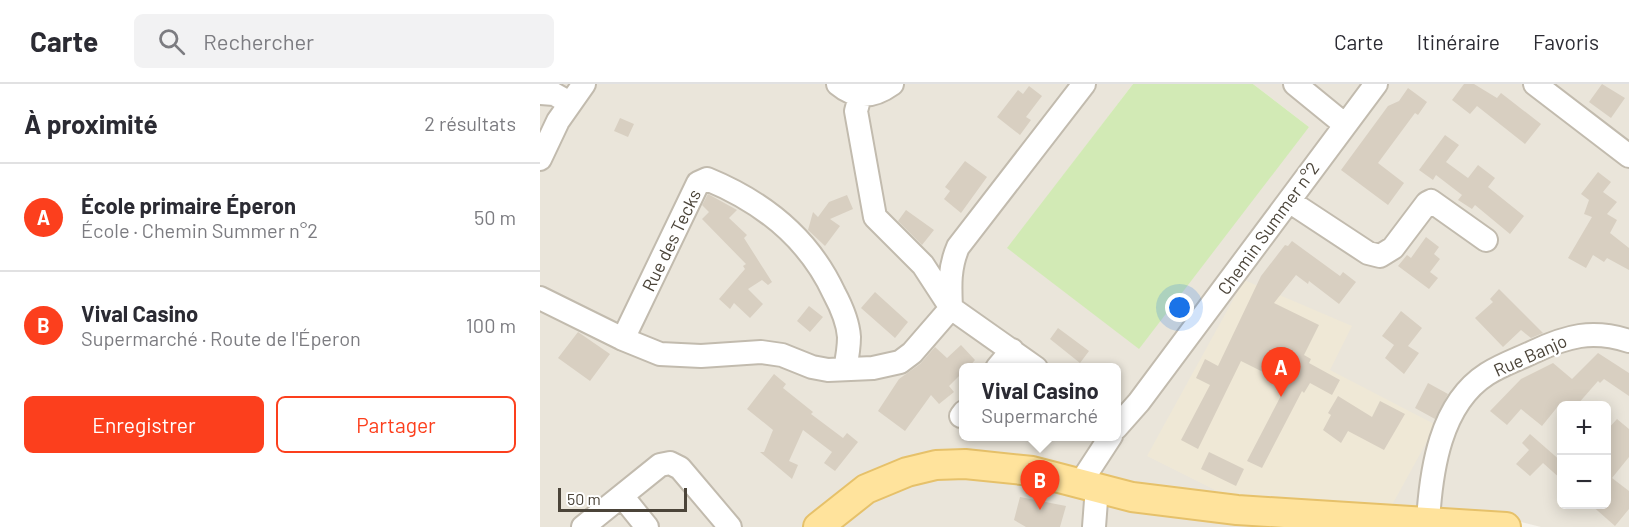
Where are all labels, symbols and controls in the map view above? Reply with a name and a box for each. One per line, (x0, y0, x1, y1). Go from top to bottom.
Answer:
search box (134, 14, 554, 68)
text: Carte (30, 24, 98, 58)
icon: search (155, 25, 188, 58)
text: Rechercher (203, 28, 314, 54)
text: Carte (1334, 29, 1384, 54)
text: Itinéraire (1417, 29, 1500, 54)
text: Favoris (1533, 29, 1599, 54)
text: À proximité (24, 108, 158, 139)
text: 2 résultats (424, 111, 516, 135)
street label: Chemin Summer n°2 (1212, 157, 1324, 299)
street label: Rue des Tecks (637, 185, 705, 295)
text: École primaire Éperon (81, 192, 296, 218)
text: A (37, 205, 50, 229)
text: 50 m (474, 205, 516, 229)
text: École · Chemin Summer n°2 (81, 218, 318, 242)
your location (1165, 293, 1194, 322)
text: Vival Casino (81, 300, 198, 326)
text: B (37, 313, 50, 337)
text: 100 m (466, 313, 516, 337)
text: Supermarché · Route de l'Éperon (81, 326, 361, 350)
street label: Rue Banjo (1490, 329, 1570, 381)
pin: A (1262, 348, 1300, 397)
popup (959, 363, 1121, 441)
text: Vival Casino (981, 377, 1099, 403)
button: Enregistrer (24, 396, 264, 453)
button: Partager (276, 396, 516, 453)
map controls (1557, 401, 1611, 509)
button: + (1557, 401, 1611, 455)
text: Supermarché (981, 403, 1098, 427)
button: − (1557, 455, 1611, 509)
pin: B (1020, 460, 1060, 510)
scale bar (558, 485, 687, 512)
text: 50 m (567, 489, 601, 508)

